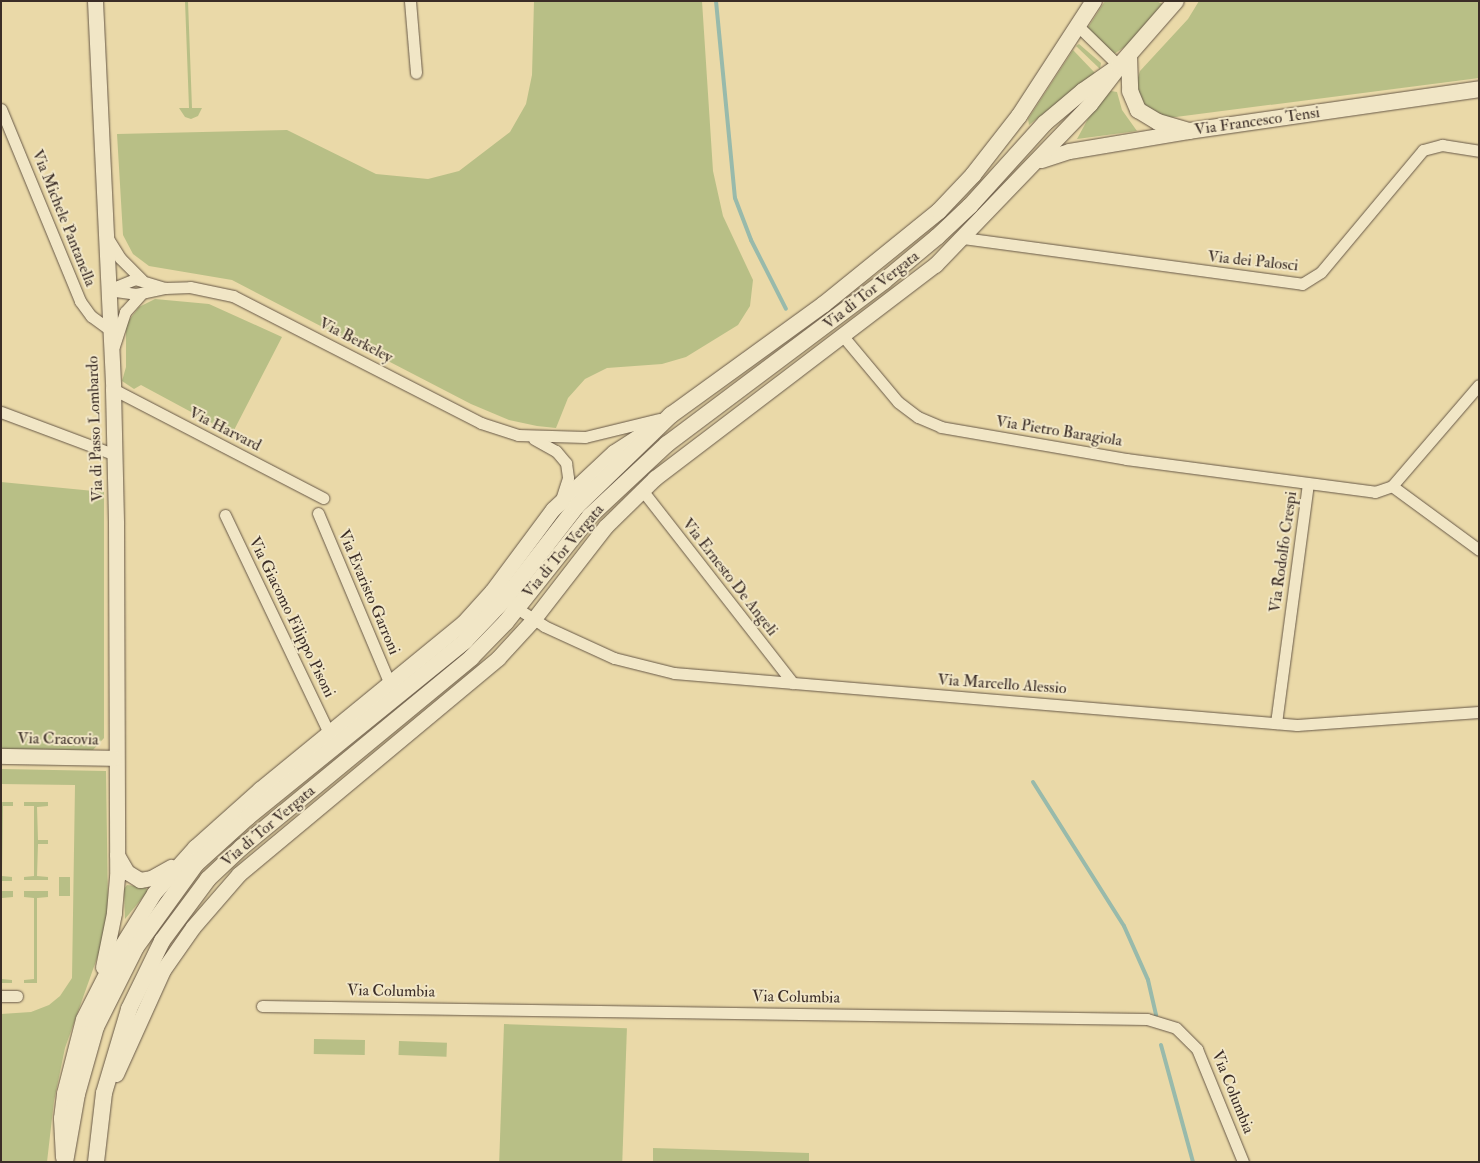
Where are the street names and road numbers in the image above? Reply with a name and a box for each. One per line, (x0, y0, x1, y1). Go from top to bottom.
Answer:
street label: Via Francesco Tensi (1193, 103, 1321, 139)
street label: Via Michele Pantanella (28, 147, 100, 289)
street label: Via di Tor Vergata (819, 247, 923, 333)
street label: Via dei Palosci (1207, 247, 1299, 275)
street label: Via Berkeley (316, 313, 396, 367)
street label: Via di Passo Lombardo (83, 356, 107, 502)
street label: Via Harvard (186, 403, 264, 455)
street label: Via Pietro Baragiola (994, 412, 1124, 450)
street label: Via Rodolfo Crespi (1265, 490, 1301, 614)
street label: Via di Tor Vergata (518, 500, 608, 602)
street label: Via Ernesto De Angeli (678, 514, 782, 640)
street label: Via Evaristo Garroni (334, 527, 404, 657)
street label: Via Giacomo Filippo Pisoni (245, 534, 339, 700)
street label: Via Marcello Alessio (937, 670, 1067, 698)
street label: Via Cracovia (17, 729, 99, 749)
street label: Via di Tor Vergata (217, 781, 319, 871)
street label: Via Columbia (347, 981, 435, 1001)
street label: Via Columbia (752, 987, 840, 1007)
street label: Via Columbia (1208, 1048, 1258, 1136)

